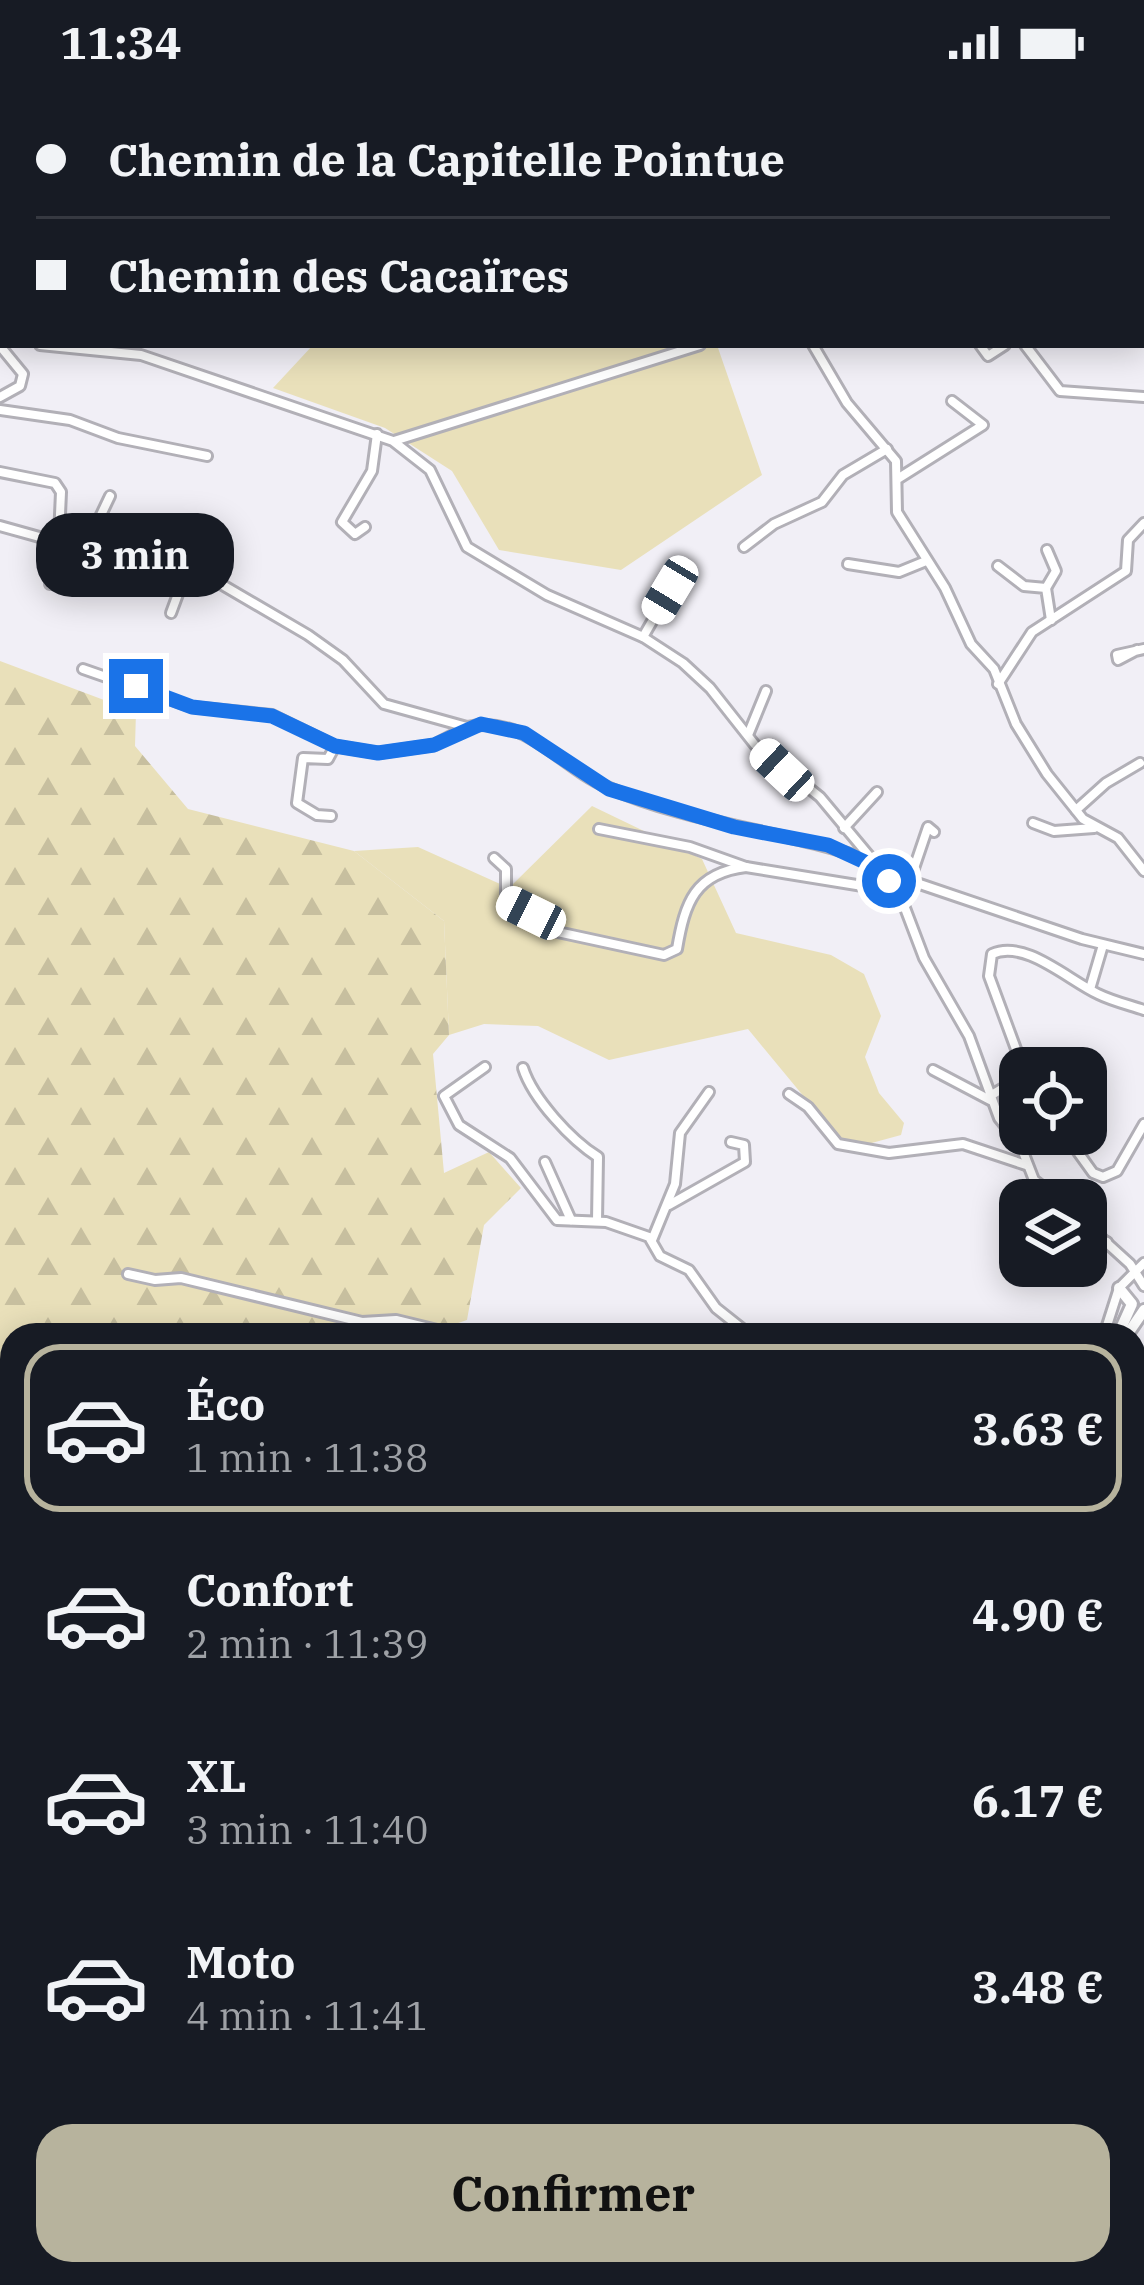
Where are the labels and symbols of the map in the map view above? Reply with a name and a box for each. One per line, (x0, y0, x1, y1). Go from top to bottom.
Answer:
callout: 3 min (37, 512, 235, 596)
car (636, 550, 704, 630)
route end (109, 659, 163, 713)
car (743, 732, 821, 808)
route start (862, 854, 916, 908)
car (491, 881, 571, 945)

